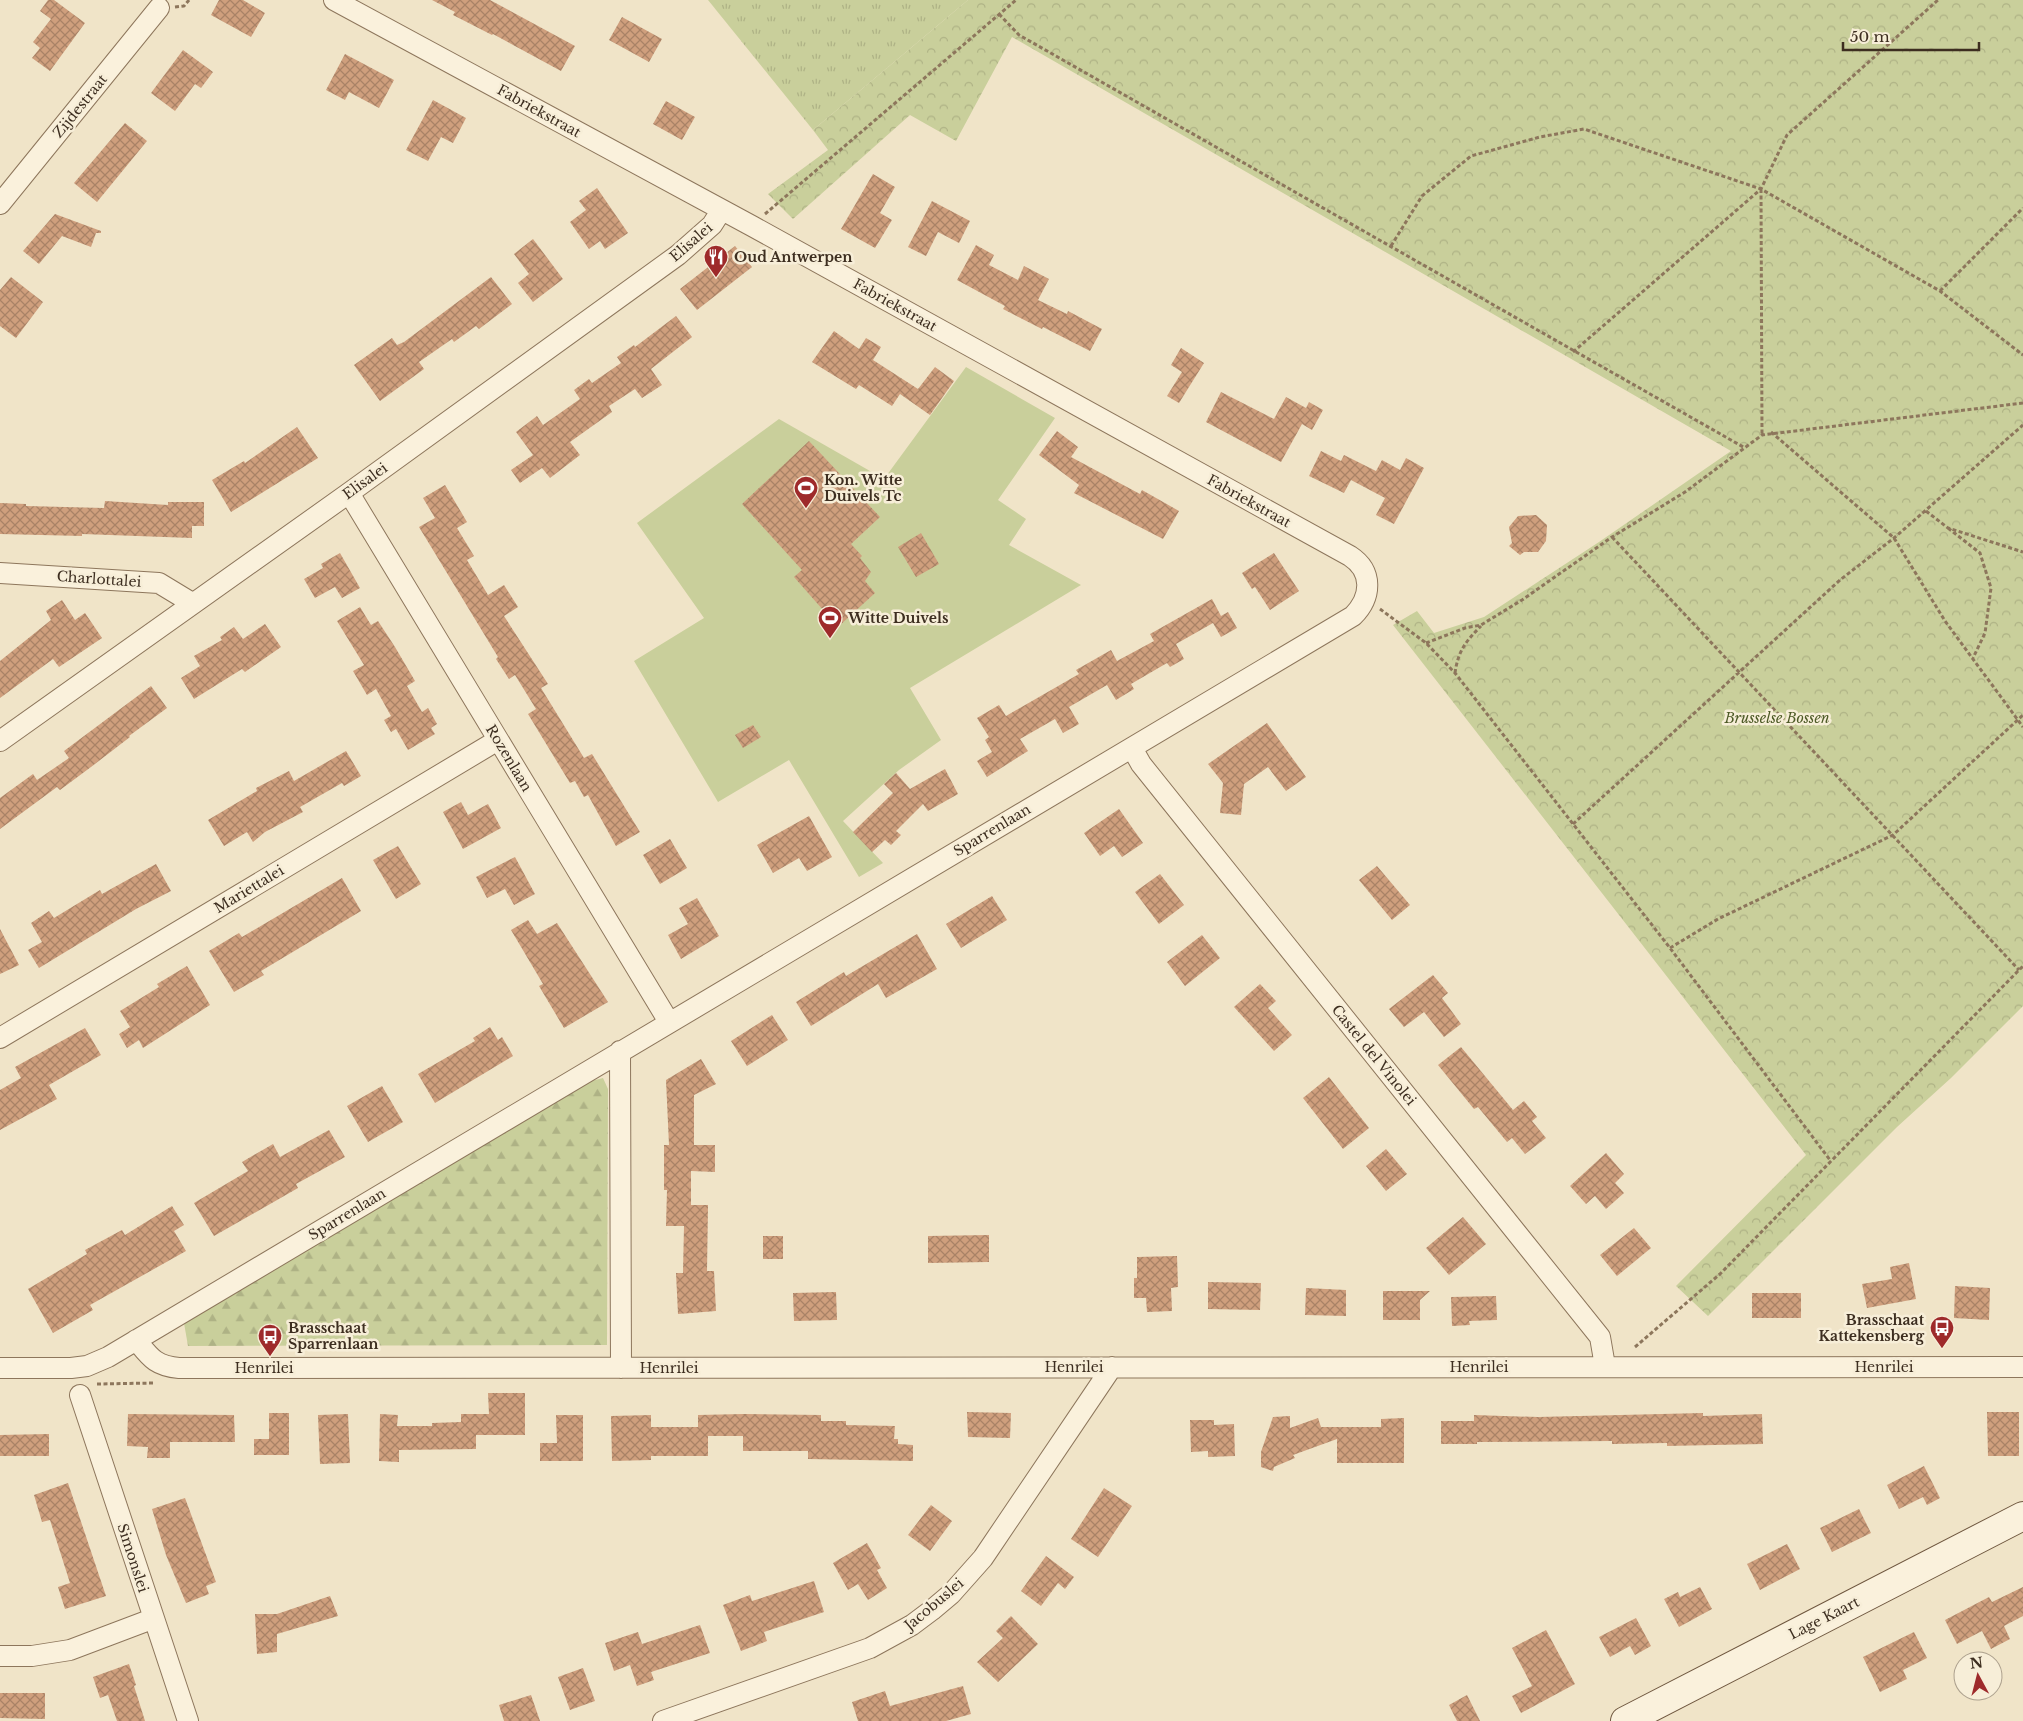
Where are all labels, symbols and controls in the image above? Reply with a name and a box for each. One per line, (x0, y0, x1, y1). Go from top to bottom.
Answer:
scale bar (1843, 20, 1979, 52)
text: 50 m (1850, 27, 1890, 46)
street label: Zijdestraat (49, 70, 111, 141)
street label: Fabriekstraat (494, 81, 585, 142)
street label: Elisalei (666, 218, 716, 266)
restaurant icon: Oud Antwerpen (703, 244, 729, 278)
place label: Oud Antwerpen (734, 248, 852, 266)
street label: Fabriekstraat (850, 275, 941, 336)
street label: Elisalei (339, 459, 391, 503)
place label: Kon. Witte Duivels Tc (824, 471, 902, 505)
street label: Fabriekstraat (1204, 471, 1295, 532)
sports icon: Kon. Witte Duivels Tc (793, 475, 819, 509)
street label: Charlottalei (56, 567, 142, 591)
sports icon: Witte Duivels (817, 605, 843, 639)
place label: Witte Duivels (847, 609, 949, 627)
park label: Brusselse Bossen (1723, 709, 1830, 727)
street label: Rozenlaan (482, 721, 536, 795)
street label: Sparrenlaan (950, 800, 1034, 860)
street label: Mariettalei (211, 861, 287, 917)
street label: Castel del Vinolei (1328, 1001, 1420, 1109)
street label: Sparrenlaan (305, 1184, 389, 1244)
place label: Brasschaat Kattekensberg (1819, 1311, 1925, 1345)
bus stop icon: Brasschaat Kattekensberg (1929, 1315, 1955, 1349)
place label: Brasschaat Sparrenlaan (288, 1319, 378, 1353)
bus stop icon: Brasschaat Sparrenlaan (257, 1323, 283, 1357)
street label: Henrilei (1044, 1358, 1104, 1376)
street label: Henrilei (1449, 1358, 1509, 1376)
street label: Henrilei (1854, 1358, 1914, 1376)
street label: Henrilei (234, 1359, 294, 1377)
street label: Henrilei (639, 1359, 699, 1377)
street label: Simonslei (113, 1521, 153, 1595)
street label: Jacobuslei (899, 1574, 967, 1635)
street label: Lage Kaart (1786, 1592, 1863, 1643)
north arrow (1953, 1651, 2003, 1701)
text: N (1969, 1653, 1984, 1673)

